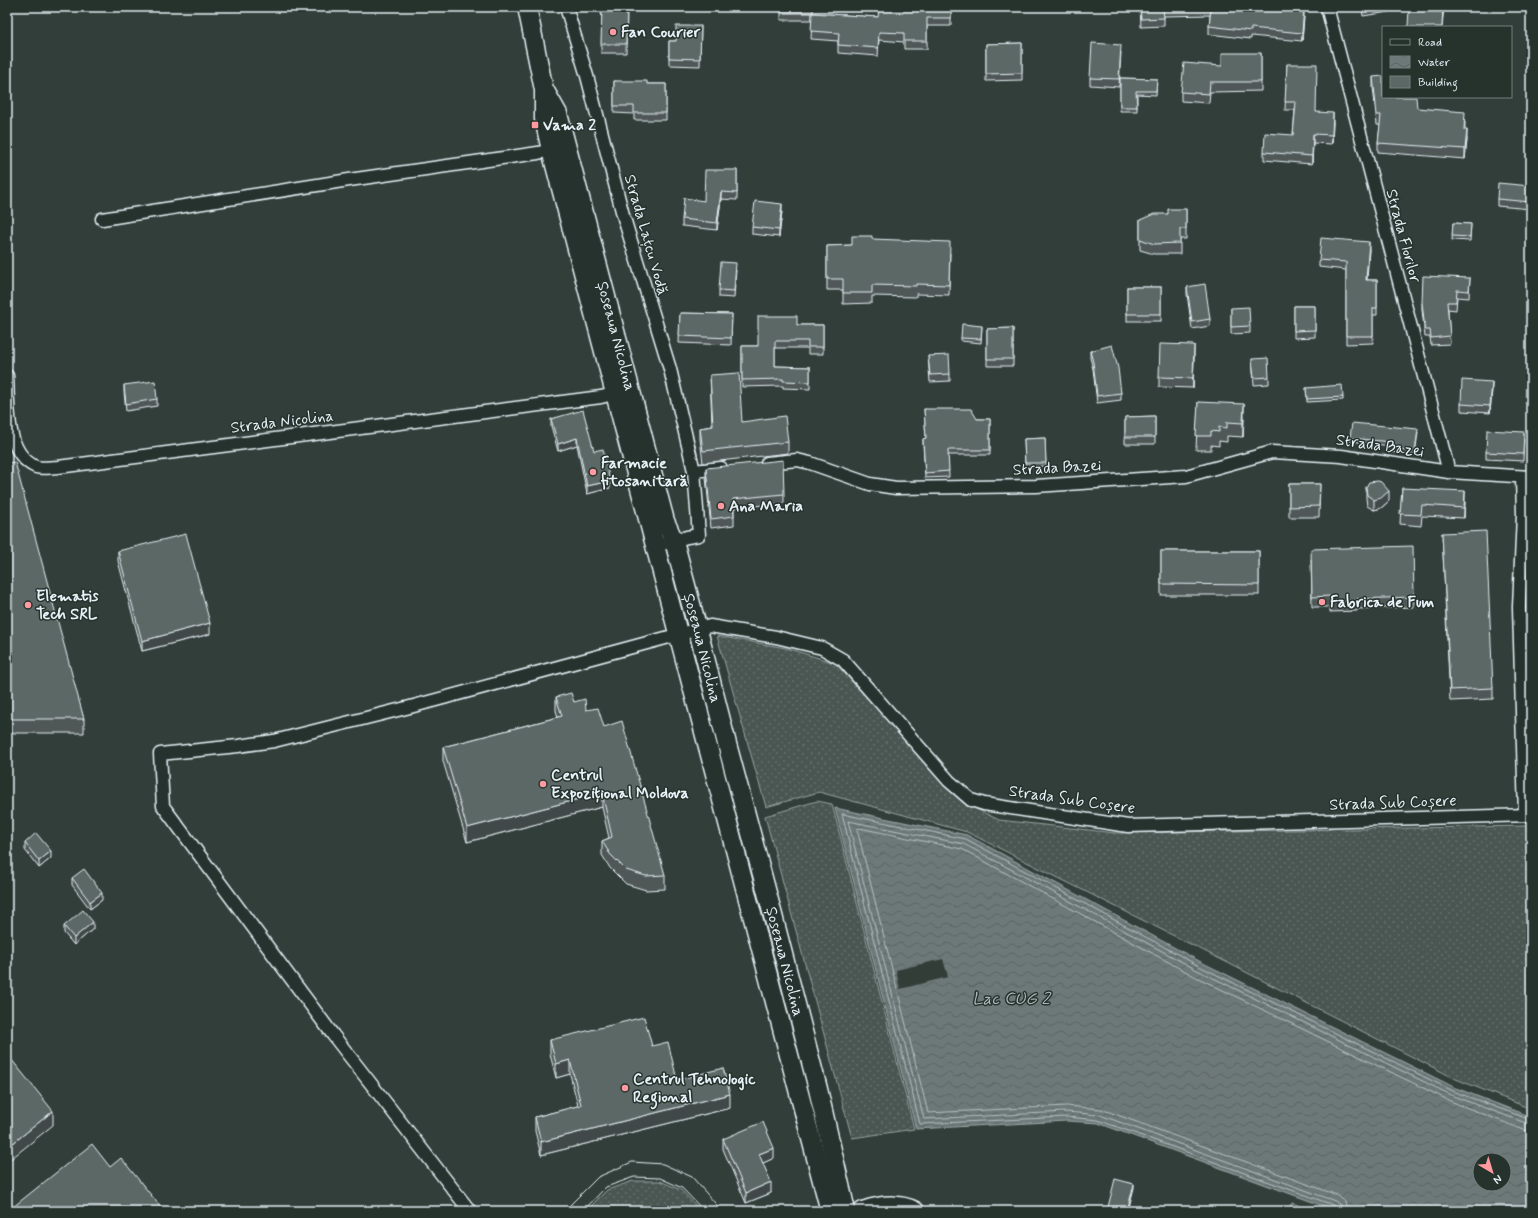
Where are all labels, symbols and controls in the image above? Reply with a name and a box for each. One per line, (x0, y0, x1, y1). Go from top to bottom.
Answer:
place label: Fan Courier (621, 22, 701, 43)
legend (1382, 26, 1512, 98)
marker: Fan Courier (608, 27, 618, 37)
text: Road (1418, 35, 1442, 51)
text: Water (1418, 55, 1450, 71)
text: Building (1418, 75, 1458, 92)
place label: Vama 2 (543, 115, 596, 136)
marker: Vama 2 (530, 120, 540, 130)
street label: Strada Lațcu Vodă (619, 172, 673, 298)
street label: Strada Florilor (1380, 187, 1426, 286)
street label: Șoseaua Nicolina (592, 279, 641, 393)
street label: Strada Nicolina (229, 405, 335, 439)
street label: Strada Bazei (1335, 429, 1425, 463)
place label: Farmacie fitosanitară (600, 453, 688, 492)
street label: Strada Bazei (1012, 455, 1102, 481)
marker: Farmacie fitosanitară (588, 467, 598, 477)
place label: Ana Maria (729, 496, 803, 517)
marker: Ana Maria (716, 501, 726, 511)
place label: Elematis Tech SRL (36, 586, 100, 625)
street label: Șoseaua Nicolina (678, 591, 727, 705)
place label: Fabrica de Fum (1330, 592, 1435, 613)
marker: Fabrica de Fum (1317, 597, 1327, 607)
marker: Elematis Tech SRL (23, 600, 33, 610)
place label: Centrul Expozițional Moldova (551, 765, 689, 804)
marker: Centrul Expozițional Moldova (538, 779, 548, 789)
street label: Strada Sub Coșere (1008, 781, 1136, 819)
street label: Strada Sub Coșere (1329, 790, 1457, 816)
street label: Șoseaua Nicolina (761, 904, 809, 1019)
water label: Lac CUG 2 (972, 988, 1051, 1010)
place label: Centrul Tehnologic Regional (633, 1069, 756, 1110)
marker: Centrul Tehnologic Regional (620, 1083, 630, 1093)
north arrow (1472, 1152, 1512, 1192)
text: N (1490, 1171, 1505, 1187)

